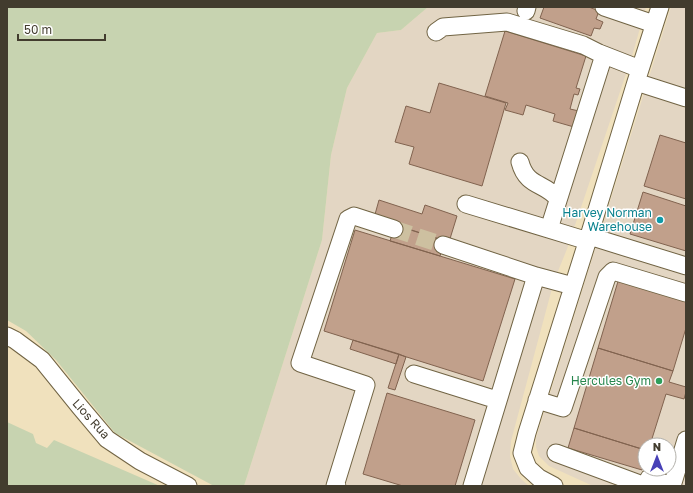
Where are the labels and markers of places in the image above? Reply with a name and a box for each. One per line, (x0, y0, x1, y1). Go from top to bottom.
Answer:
place label: Harvey Norman Warehouse (562, 205, 652, 234)
marker: Harvey Norman Warehouse (655, 215, 665, 225)
place label: Hercules Gym (571, 373, 651, 388)
marker: Hercules Gym (654, 376, 664, 386)

